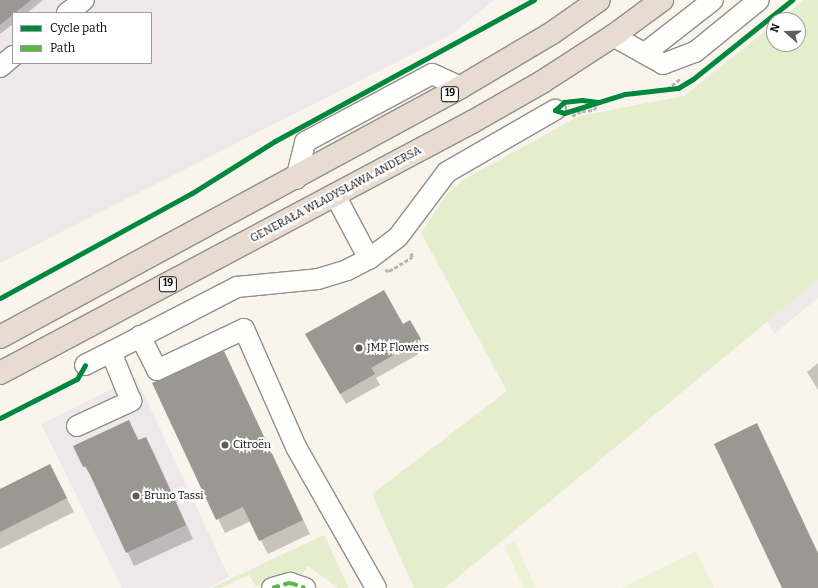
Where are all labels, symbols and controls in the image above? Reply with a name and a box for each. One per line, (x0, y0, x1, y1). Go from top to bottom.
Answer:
legend (12, 12, 152, 64)
north arrow (766, 12, 806, 52)
text: Cycle path (50, 21, 107, 35)
text: N (768, 22, 783, 34)
text: Path (50, 41, 75, 55)
road number: 19 (440, 86, 460, 102)
street label: GENERAŁA WŁADYSŁAWA ANDERSA (248, 144, 424, 246)
road number: 19 (158, 276, 178, 292)
place label: JMP Flowers (367, 341, 429, 355)
marker: JMP Flowers (354, 343, 364, 353)
place label: Citroën (233, 438, 271, 452)
marker: Citroën (220, 440, 230, 450)
place label: Bruno Tassi (144, 489, 204, 503)
marker: Bruno Tassi (131, 491, 141, 501)

